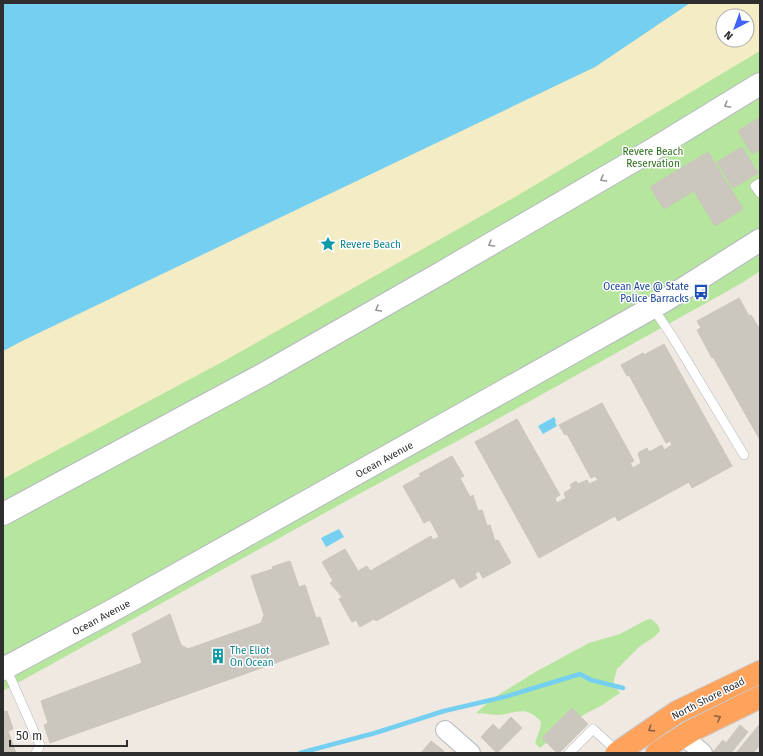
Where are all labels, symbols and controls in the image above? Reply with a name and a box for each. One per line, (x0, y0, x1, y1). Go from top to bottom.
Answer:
north arrow (715, 8, 755, 48)
text: N (722, 28, 736, 42)
one-way arrow (724, 100, 731, 107)
park label: Revere Beach Reservation (623, 146, 683, 170)
one-way arrow (600, 174, 607, 181)
place icon: Revere Beach (319, 235, 337, 253)
place label: Revere Beach (340, 239, 401, 251)
one-way arrow (488, 240, 495, 247)
place label: Ocean Ave @ State Police Barracks (603, 281, 689, 305)
bus stop icon: Ocean Ave @ State Police Barracks (692, 283, 710, 301)
one-way arrow (375, 305, 382, 312)
street label: Ocean Avenue (354, 439, 415, 481)
street label: Ocean Avenue (70, 598, 133, 638)
place label: The Eliot On Ocean (230, 645, 274, 669)
building icon: The Eliot On Ocean (209, 647, 227, 665)
street label: North Shore Road (670, 675, 747, 723)
one-way arrow (714, 715, 721, 723)
scale bar (10, 722, 127, 748)
one-way arrow (648, 724, 655, 732)
text: 50 m (16, 729, 42, 743)

